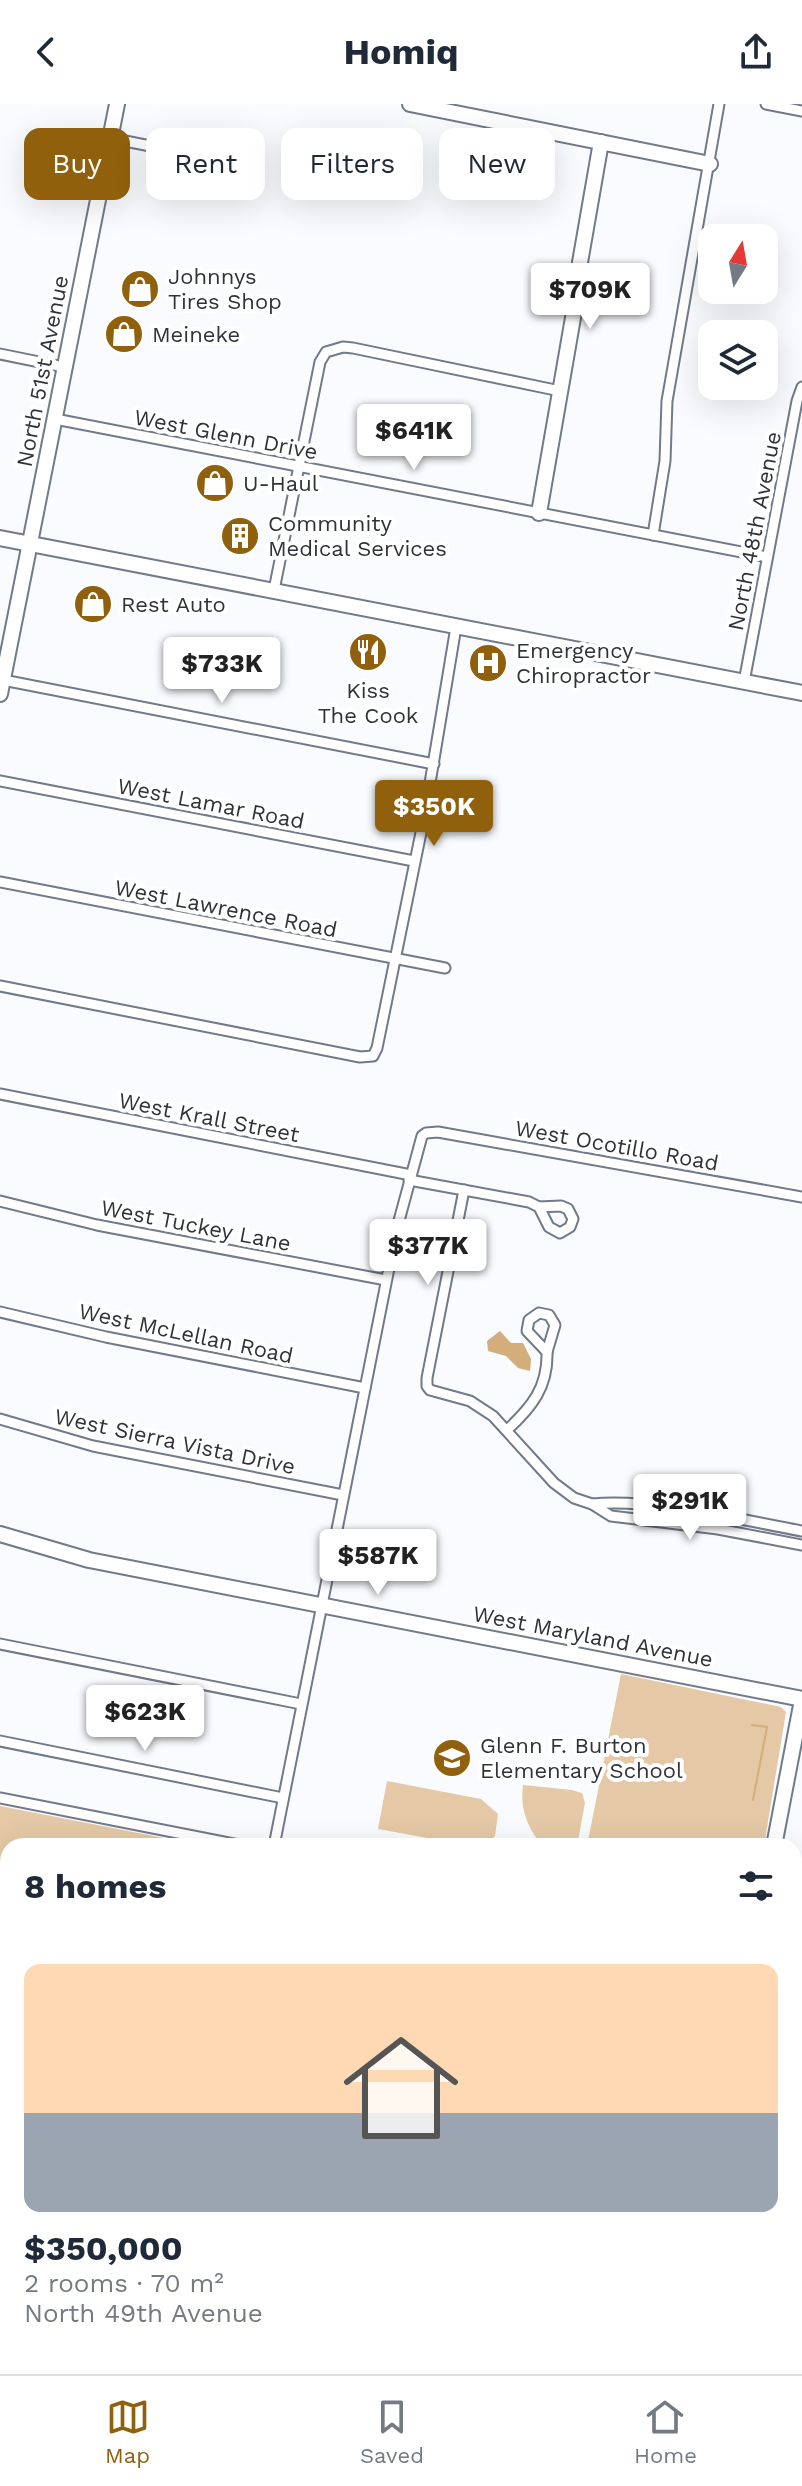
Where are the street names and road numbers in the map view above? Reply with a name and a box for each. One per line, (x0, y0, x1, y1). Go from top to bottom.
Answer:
street label: North 51st Avenue (12, 273, 73, 469)
street label: West Glenn Drive (132, 404, 320, 465)
street label: North 48th Avenue (723, 430, 786, 633)
street label: West Lamar Road (115, 773, 307, 834)
street label: West Lawrence Road (112, 875, 339, 942)
street label: West Krall Street (117, 1088, 301, 1147)
street label: West Ocotillo Road (513, 1115, 721, 1176)
street label: West Tuckey Lane (99, 1195, 293, 1256)
street label: West McLellan Road (76, 1299, 295, 1368)
street label: West Sierra Vista Drive (52, 1404, 298, 1479)
street label: West Maryland Avenue (471, 1601, 715, 1672)

